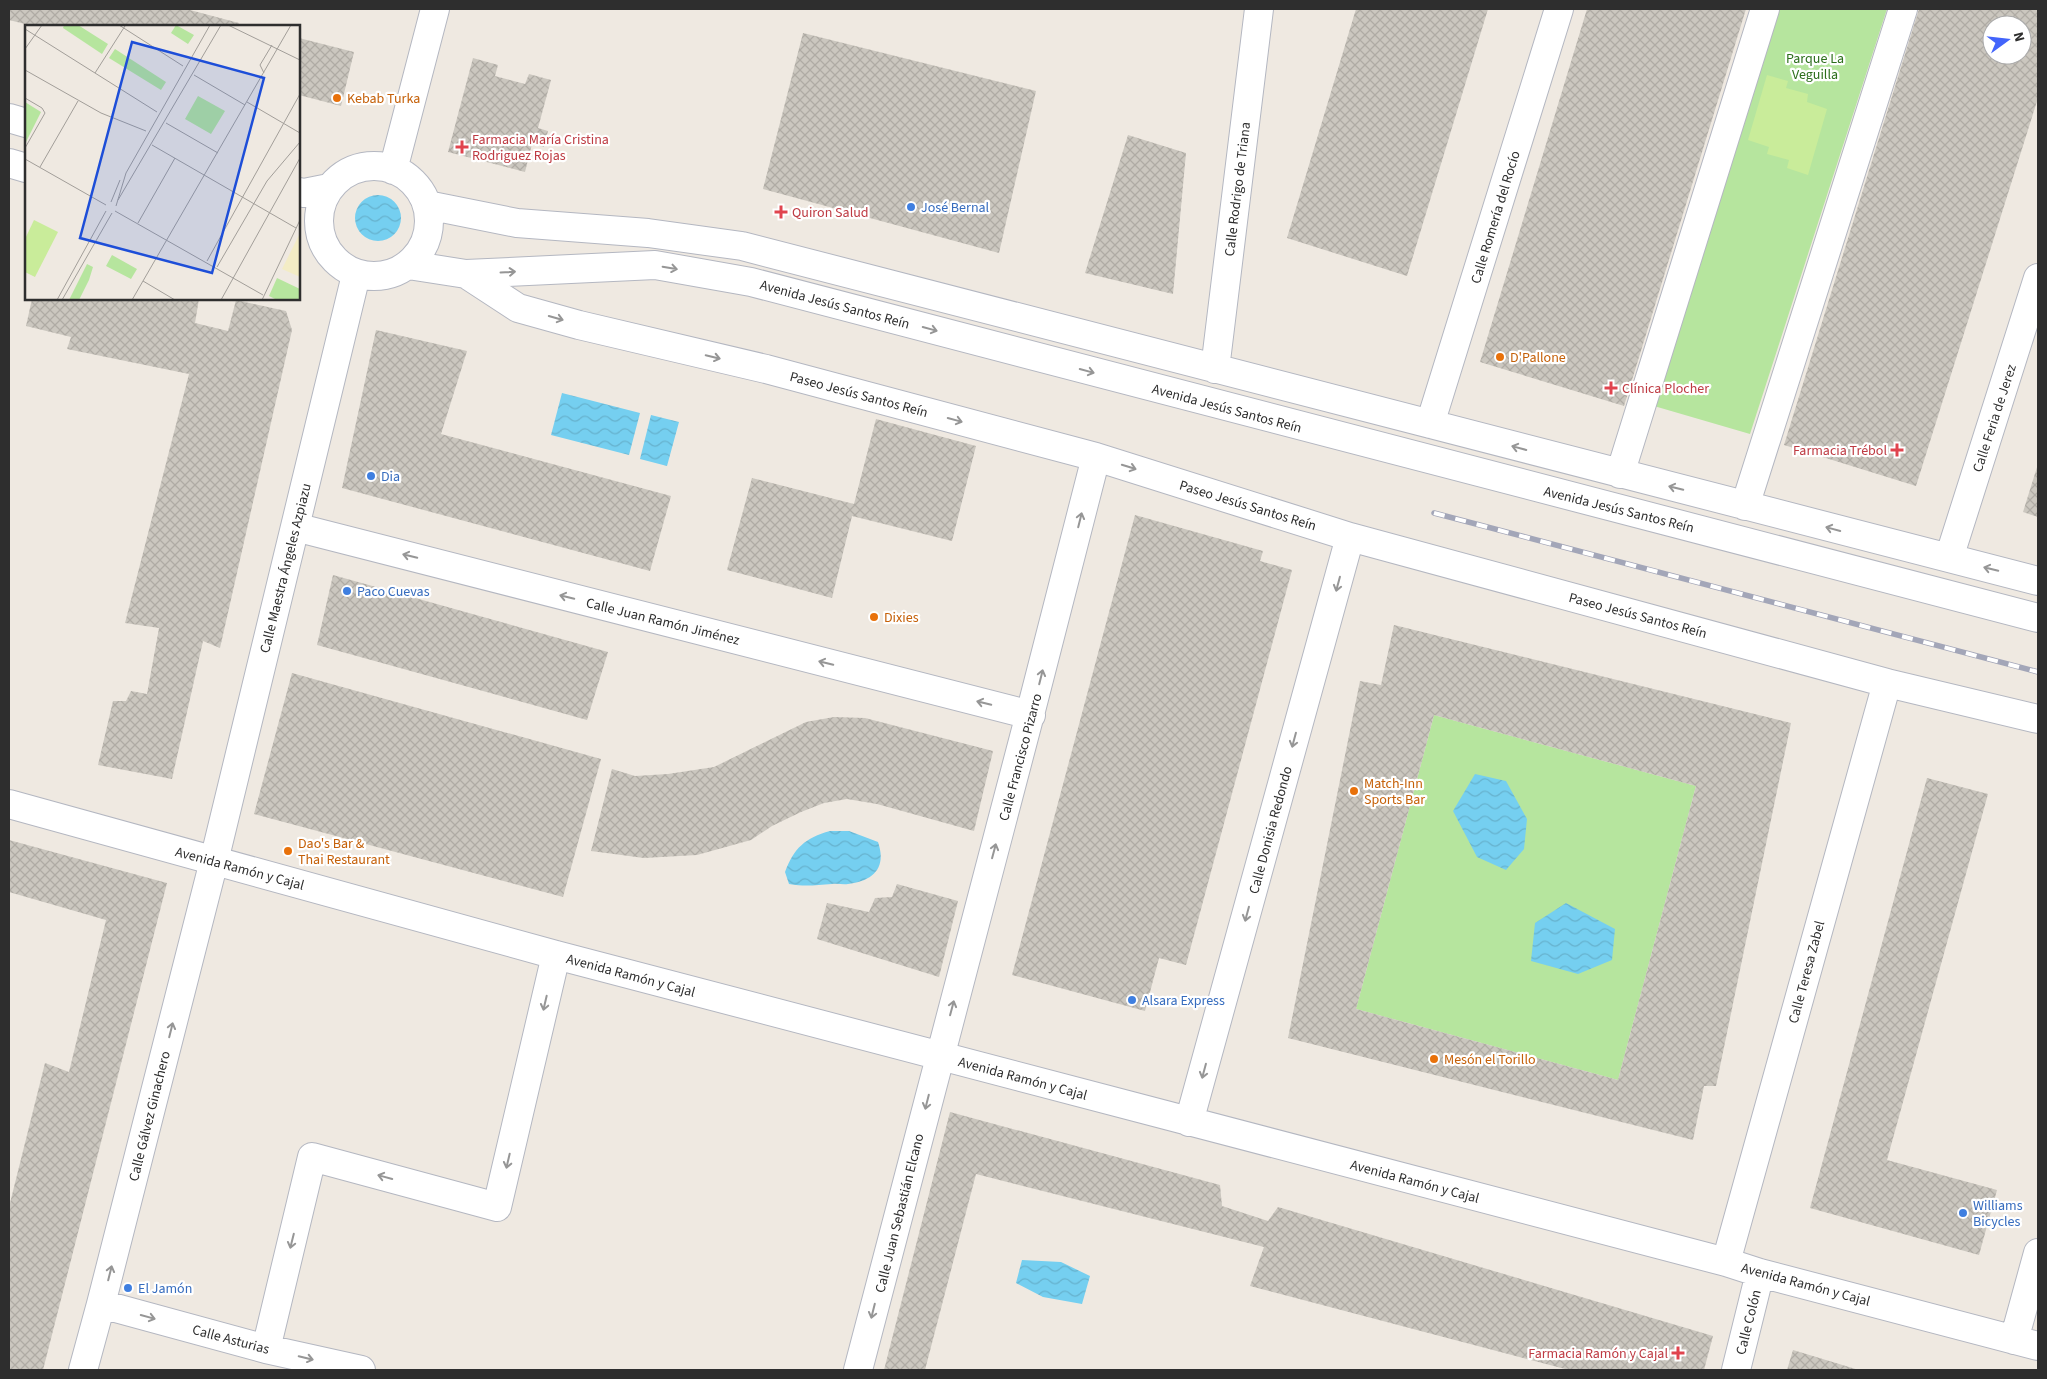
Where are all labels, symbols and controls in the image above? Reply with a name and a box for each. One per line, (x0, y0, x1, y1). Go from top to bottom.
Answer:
north arrow (1982, 15, 2032, 65)
inset map (25, 25, 300, 300)
text: N (2008, 30, 2029, 44)
park label: Parque La Veguilla (1786, 49, 1844, 85)
place label: Kebab Turka (347, 89, 420, 109)
marker: Kebab Turka (331, 92, 343, 104)
street label: Calle Rodrigo de Triana (1220, 121, 1256, 257)
place label: Farmacia María Cristina Rodriguez Rojas (472, 130, 609, 166)
marker: Farmacia María Cristina Rodriguez Rojas (456, 141, 468, 153)
street label: Calle Romería del Rocío (1466, 148, 1526, 286)
place label: José Bernal (921, 198, 990, 218)
marker: José Bernal (905, 201, 917, 213)
place label: Quiron Salud (792, 203, 869, 223)
marker: Quiron Salud (774, 205, 788, 219)
one-way arrow (662, 264, 678, 274)
one-way arrow (500, 267, 516, 276)
street label: Avenida Jesús Santos Reín (758, 275, 912, 335)
one-way arrow (547, 314, 563, 324)
one-way arrow (922, 325, 938, 335)
place label: D'Pallone (1510, 348, 1566, 368)
marker: D'Pallone (1494, 351, 1506, 363)
one-way arrow (705, 353, 721, 362)
street label: Calle Feria de Jerez (1968, 362, 2022, 475)
street label: Paseo Jesús Santos Reín (787, 367, 930, 423)
one-way arrow (1079, 367, 1095, 376)
street label: Avenida Jesús Santos Reín (1150, 379, 1304, 439)
place label: Clínica Plocher (1622, 379, 1709, 399)
marker: Clínica Plocher (1604, 381, 1618, 395)
one-way arrow (947, 415, 963, 425)
place label: Farmacia Trébol (1793, 441, 1887, 461)
one-way arrow (1511, 442, 1527, 452)
marker: Farmacia Trébol (1891, 444, 1903, 456)
one-way arrow (1121, 463, 1137, 473)
place label: Dia (381, 467, 400, 487)
marker: Dia (365, 470, 377, 482)
street label: Paseo Jesús Santos Reín (1177, 476, 1319, 536)
street label: Calle Maestra Ángeles Azpiazu (255, 481, 317, 655)
street label: Avenida Jesús Santos Reín (1541, 482, 1696, 538)
one-way arrow (1669, 483, 1685, 493)
one-way arrow (1076, 512, 1086, 528)
one-way arrow (1826, 524, 1842, 533)
one-way arrow (402, 551, 418, 560)
one-way arrow (1984, 564, 2000, 573)
one-way arrow (1332, 575, 1342, 591)
place label: Paco Cuevas (357, 582, 430, 602)
marker: Paco Cuevas (341, 585, 353, 597)
street label: Paseo Jesús Santos Reín (1566, 588, 1709, 644)
one-way arrow (560, 591, 576, 601)
street label: Calle Juan Ramón Jiménez (584, 593, 742, 651)
place label: Dixies (884, 608, 919, 628)
marker: Dixies (868, 611, 880, 623)
one-way arrow (819, 658, 835, 667)
one-way arrow (1037, 670, 1046, 686)
street label: Calle Francisco Pizarro (994, 691, 1048, 823)
one-way arrow (976, 698, 992, 707)
one-way arrow (1289, 732, 1299, 748)
street label: Calle Donisia Redondo (1244, 764, 1298, 896)
place label: Match-Inn Sports Bar (1364, 774, 1425, 810)
marker: Match-Inn Sports Bar (1348, 785, 1360, 797)
place label: Dao's Bar & Thai Restaurant (298, 834, 390, 870)
street label: Avenida Ramón y Cajal (173, 842, 307, 896)
one-way arrow (990, 844, 1000, 860)
marker: Dao's Bar & Thai Restaurant (282, 845, 294, 857)
one-way arrow (1241, 906, 1251, 922)
street label: Calle Teresa Zabel (1784, 918, 1830, 1026)
street label: Avenida Ramón y Cajal (564, 949, 698, 1003)
place label: Alsara Express (1142, 991, 1225, 1011)
one-way arrow (540, 994, 549, 1010)
marker: Alsara Express (1126, 994, 1138, 1006)
one-way arrow (948, 1001, 957, 1017)
one-way arrow (167, 1023, 176, 1039)
street label: Calle Gálvez Ginachero (124, 1049, 176, 1183)
place label: Mesón el Torillo (1444, 1050, 1536, 1070)
street label: Avenida Ramón y Cajal (956, 1052, 1090, 1106)
marker: Mesón el Torillo (1428, 1053, 1440, 1065)
one-way arrow (1198, 1062, 1208, 1078)
one-way arrow (922, 1094, 931, 1110)
street label: Calle Juan Sebastián Elcano (870, 1131, 929, 1295)
one-way arrow (503, 1153, 512, 1169)
street label: Avenida Ramón y Cajal (1348, 1155, 1482, 1209)
one-way arrow (378, 1172, 394, 1181)
place label: Williams Bicycles (1973, 1196, 2023, 1232)
marker: Williams Bicycles (1957, 1207, 1969, 1219)
one-way arrow (287, 1233, 296, 1249)
street label: Avenida Ramón y Cajal (1739, 1258, 1873, 1312)
one-way arrow (105, 1265, 115, 1281)
place label: El Jamón (138, 1279, 192, 1299)
marker: El Jamón (122, 1282, 134, 1294)
street label: Calle Colón (1731, 1288, 1767, 1357)
one-way arrow (868, 1302, 877, 1318)
one-way arrow (140, 1313, 156, 1322)
street label: Calle Asturias (190, 1320, 272, 1360)
place label: Farmacia Ramón y Cajal (1528, 1344, 1668, 1364)
marker: Farmacia Ramón y Cajal (1672, 1347, 1684, 1359)
one-way arrow (297, 1354, 313, 1363)

